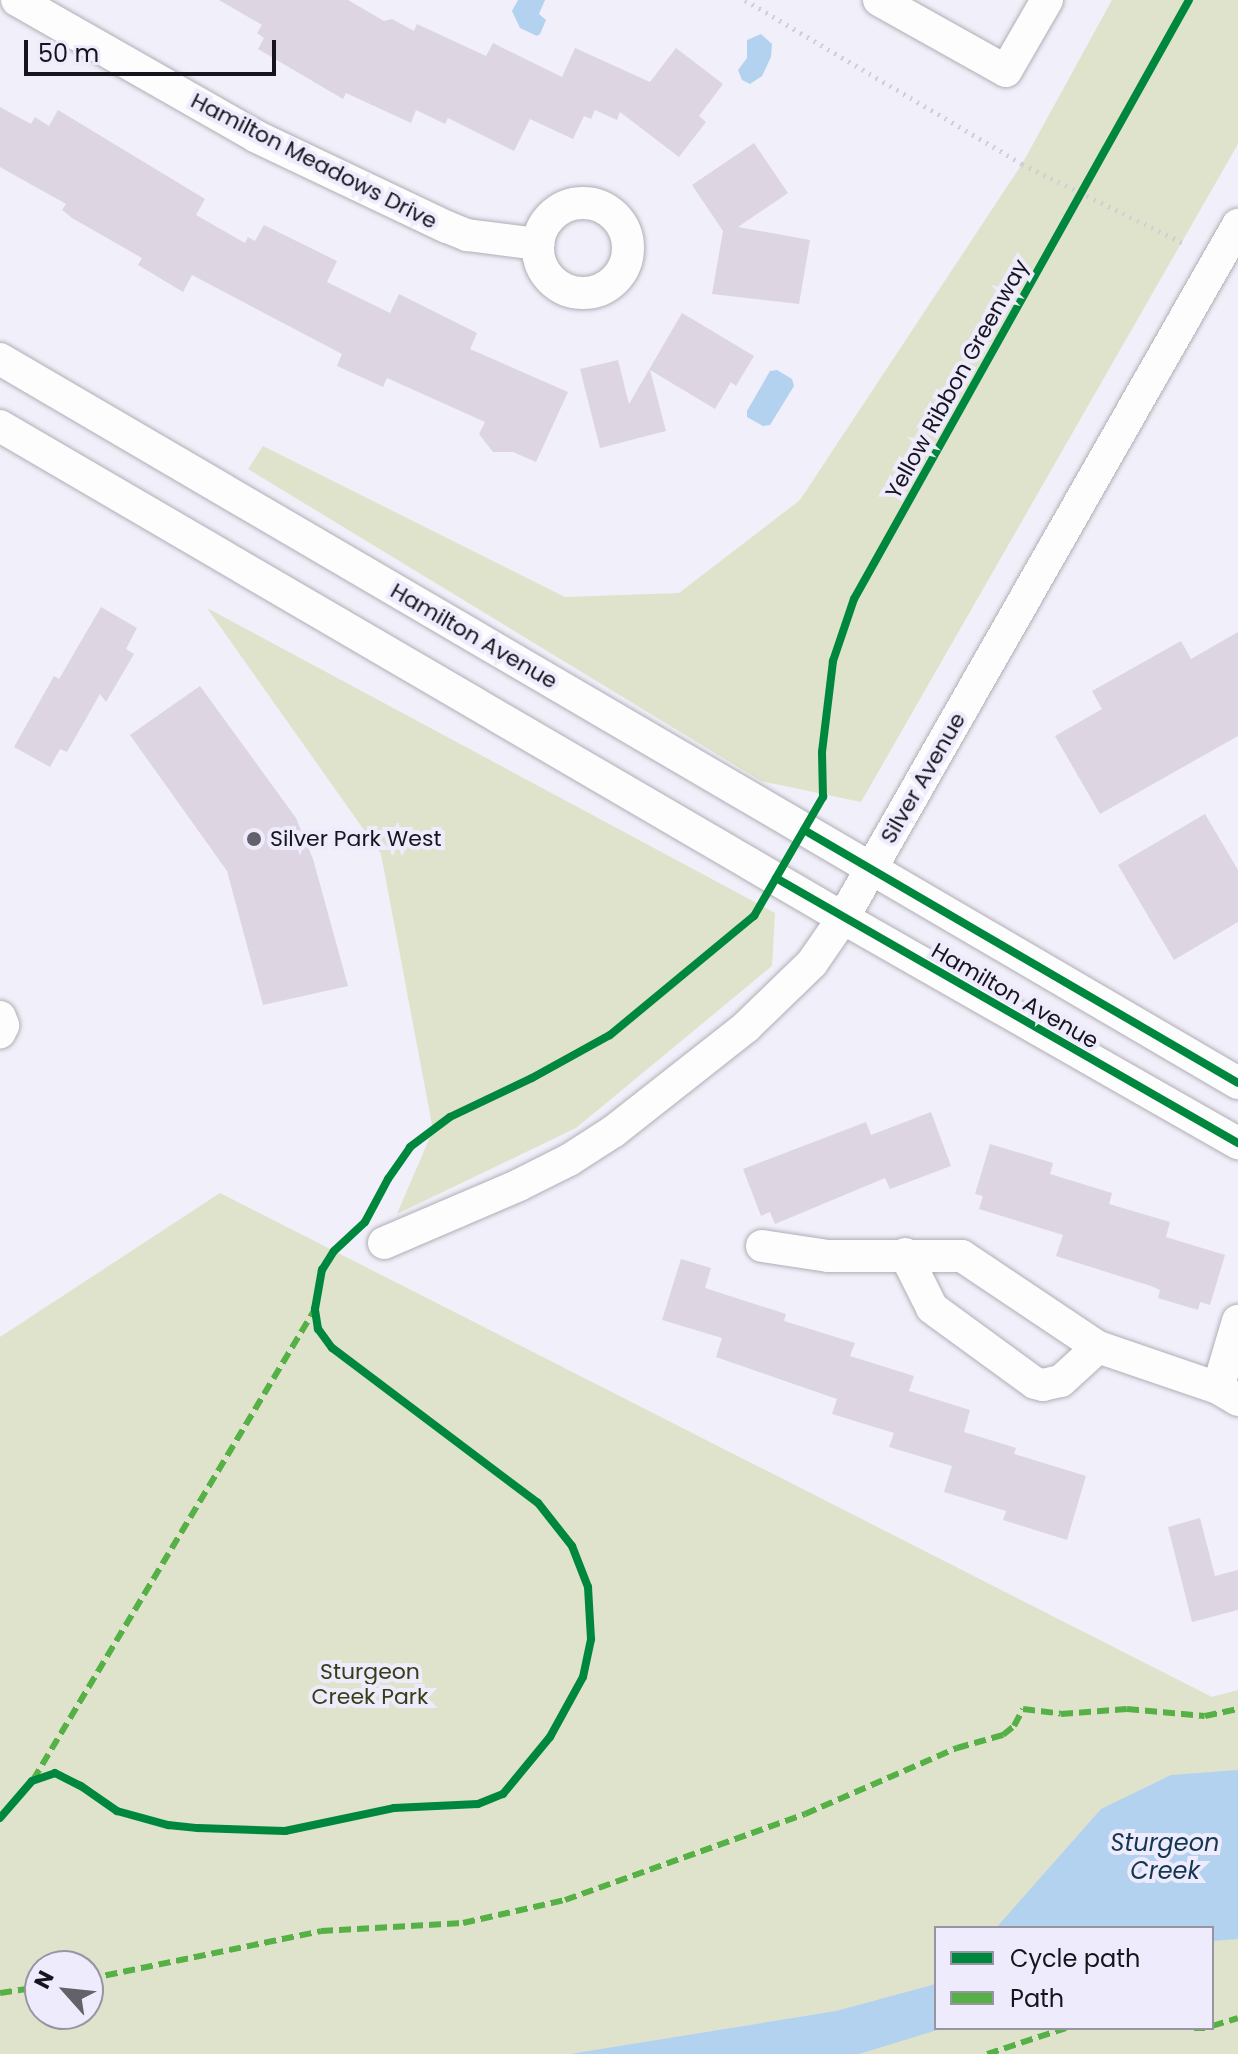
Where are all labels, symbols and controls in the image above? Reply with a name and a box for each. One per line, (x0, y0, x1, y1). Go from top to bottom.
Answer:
scale bar (28, 24, 280, 74)
text: 50 m (38, 37, 99, 70)
street label: Hamilton Meadows Drive (187, 87, 441, 235)
street label: Yellow Ribbon Greenway (880, 255, 1034, 503)
street label: Hamilton Avenue (386, 578, 562, 694)
street label: Silver Avenue (875, 708, 971, 848)
place label: Silver Park West (270, 826, 441, 852)
marker: Silver Park West (245, 830, 263, 848)
street label: Hamilton Avenue (927, 938, 1103, 1054)
park label: Sturgeon Creek Park (312, 1658, 428, 1710)
water label: Sturgeon Creek (1111, 1829, 1219, 1885)
legend (934, 1926, 1214, 2030)
text: Cycle path (1010, 1942, 1140, 1975)
north arrow (24, 1950, 104, 2030)
text: N (26, 1965, 62, 1994)
text: Path (1010, 1982, 1064, 2015)

